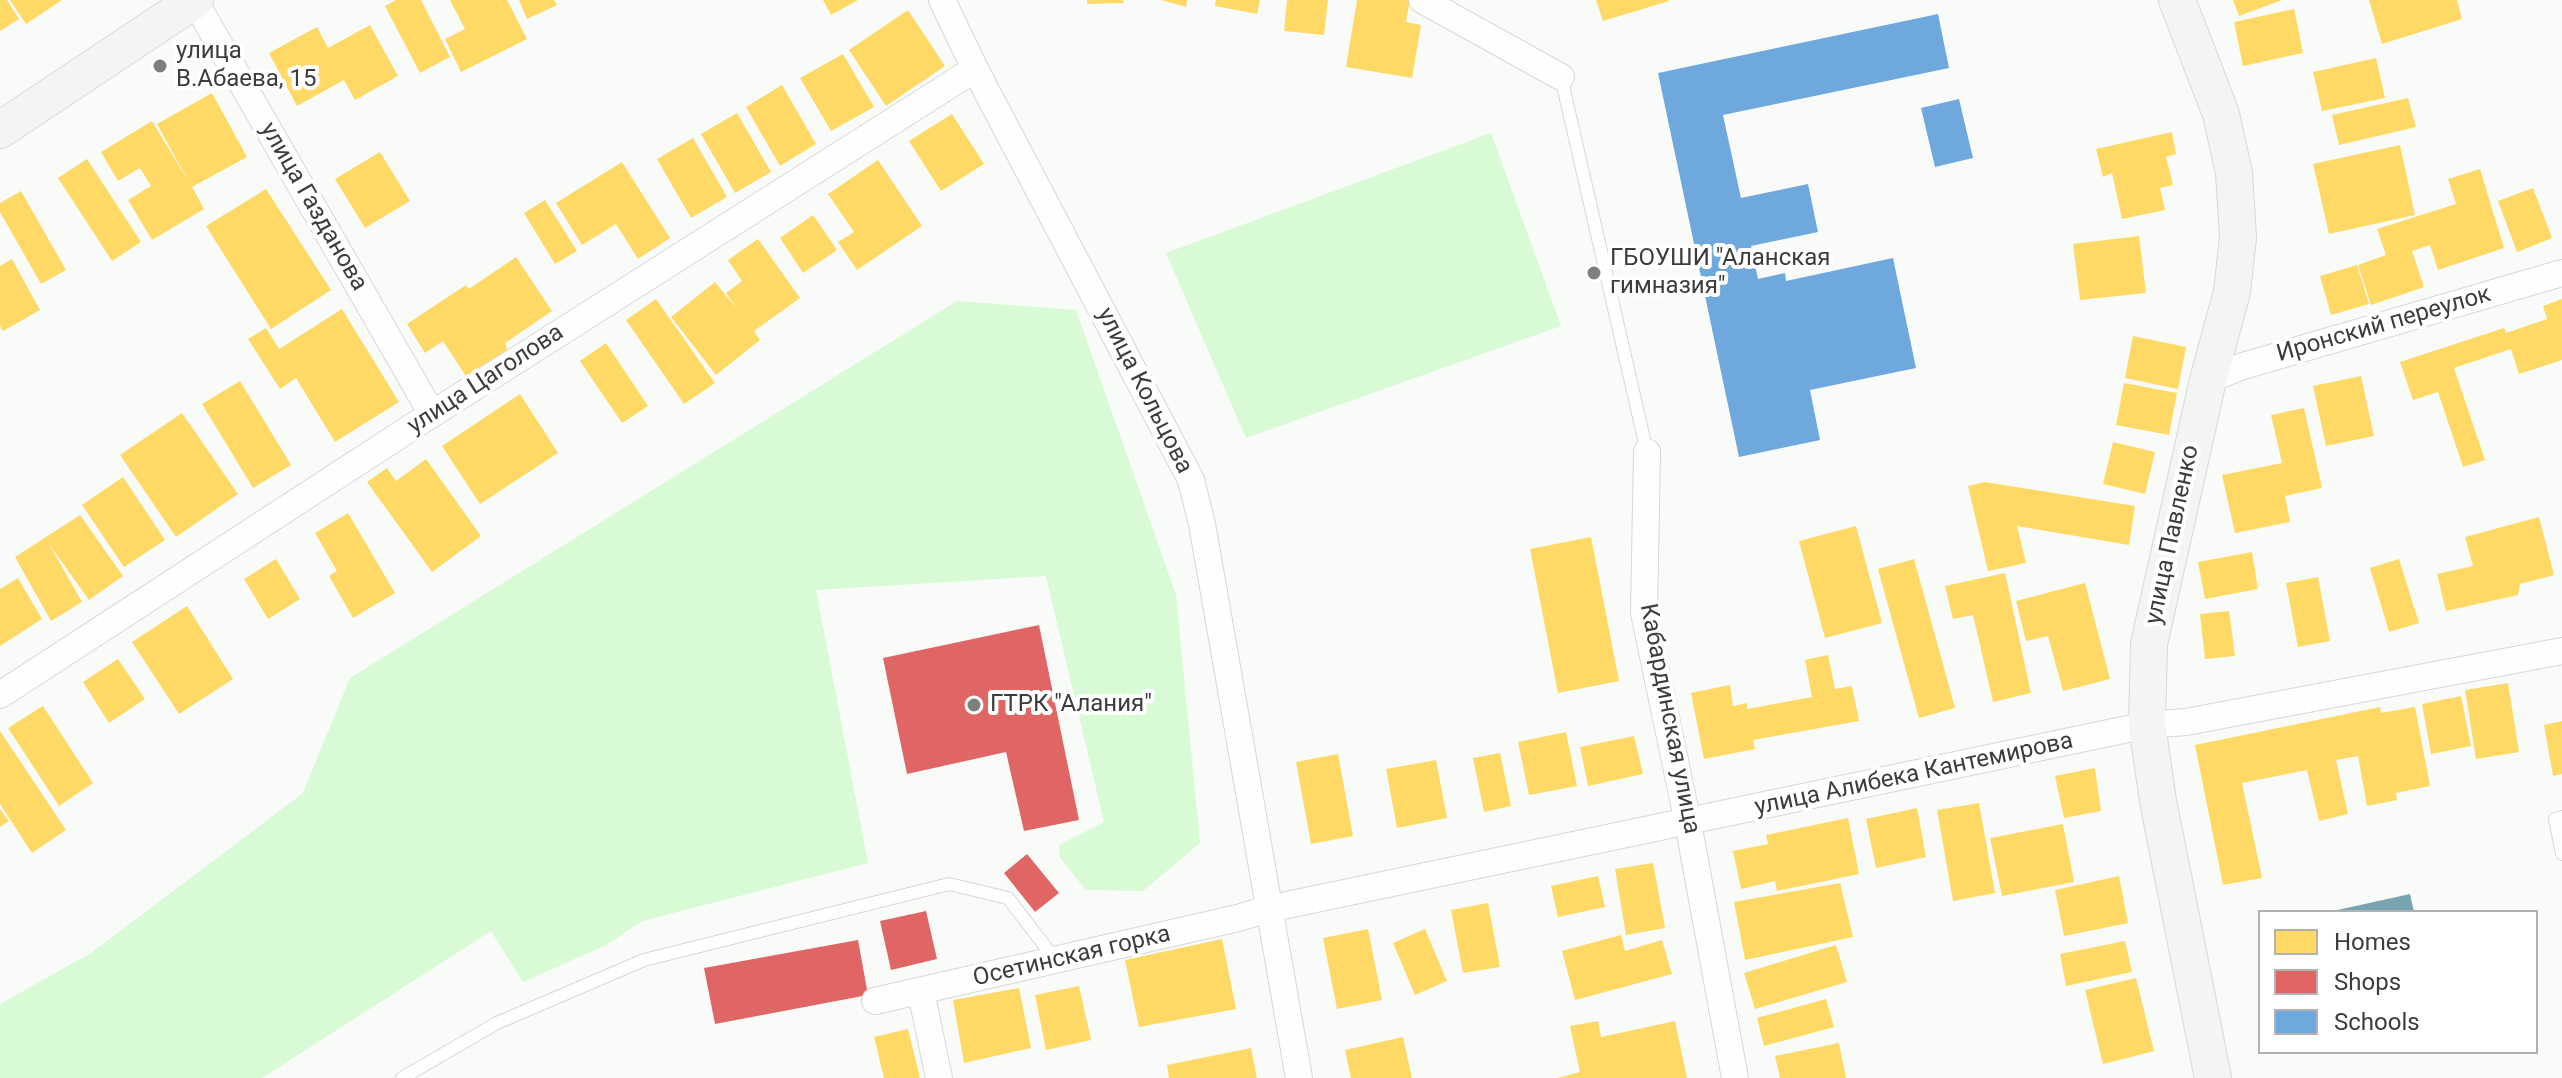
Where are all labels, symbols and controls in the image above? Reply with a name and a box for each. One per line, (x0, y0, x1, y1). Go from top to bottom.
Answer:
place label: улица В.Абаева, 15 (176, 38, 316, 94)
marker: улица В.Абаева, 15 (151, 57, 169, 75)
street label: улица Газданова (253, 118, 373, 296)
place label: ГБОУШИ "Аланская гимназия" (1610, 245, 1830, 301)
marker: ГБОУШИ "Аланская гимназия" (1585, 264, 1603, 282)
street label: Иронский переулок (2274, 281, 2494, 369)
street label: улица Кольцова (1090, 303, 1198, 479)
street label: улица Цаголова (403, 319, 569, 441)
street label: улица Павленко (2140, 443, 2206, 627)
street label: Кабардинская улица (1633, 601, 1705, 837)
place label: ГТРК "Алания" (990, 691, 1152, 719)
marker: ГТРК "Алания" (965, 696, 983, 714)
street label: улица Алибека Кантемирова (1752, 727, 2076, 823)
legend (2258, 910, 2538, 1054)
street label: Осетинская горка (971, 920, 1173, 994)
text: Homes (2334, 928, 2411, 956)
text: Shops (2334, 968, 2401, 996)
text: Schools (2334, 1008, 2420, 1036)

